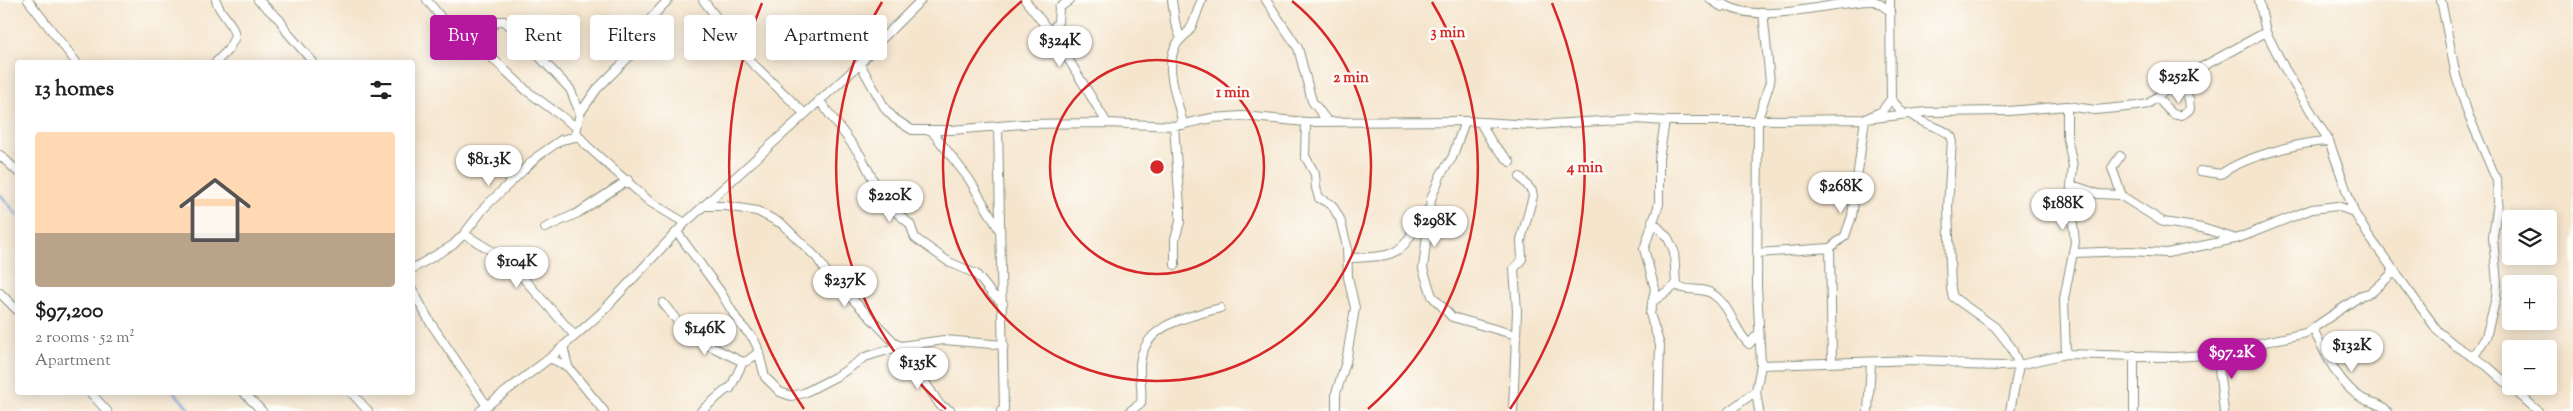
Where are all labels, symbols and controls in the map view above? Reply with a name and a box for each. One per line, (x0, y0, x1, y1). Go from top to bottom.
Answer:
chip: Buy (430, 15, 497, 60)
chip: Rent (507, 15, 580, 60)
chip: Filters (590, 15, 674, 60)
chip: New (684, 15, 756, 60)
chip: Apartment (766, 15, 887, 60)
text: 3 min (1431, 23, 1466, 44)
pin: $324K (1025, 26, 1095, 68)
text: $324K (1039, 30, 1081, 53)
pin: $252K (2144, 62, 2214, 104)
text: $252K (2159, 66, 2199, 89)
text: 2 min (1333, 68, 1369, 89)
text: 13 homes (35, 75, 114, 105)
icon: filters (367, 76, 395, 104)
text: 1 min (1216, 83, 1250, 104)
pin: $81.3K (448, 144, 530, 187)
text: $81.3K (467, 149, 511, 172)
centre of rings (1148, 158, 1166, 176)
text: 4 min (1566, 158, 1603, 179)
icon: home (170, 165, 260, 255)
pin: $268K (1806, 172, 1876, 214)
text: $268K (1819, 176, 1863, 199)
pin: $220K (855, 180, 925, 223)
text: $220K (868, 185, 912, 208)
pin: $188K (2028, 188, 2098, 231)
text: $188K (2042, 193, 2084, 216)
pin: $298K (1400, 206, 1470, 248)
text: $298K (1413, 210, 1457, 233)
map controls (2502, 210, 2557, 395)
button: layers (2502, 210, 2557, 265)
pin: $104K (482, 246, 552, 289)
text: $104K (496, 251, 538, 274)
pin: $237K (810, 266, 880, 308)
text: $237K (824, 270, 866, 293)
button: + (2502, 275, 2557, 330)
text: $97,200 (35, 297, 103, 327)
pin: $146K (670, 314, 740, 356)
text: $146K (684, 318, 726, 341)
text: 2 rooms · 52 m² (35, 327, 135, 350)
pin: $132K (2317, 330, 2387, 373)
text: $132K (2332, 335, 2372, 358)
pin: $97.2K (2191, 338, 2273, 380)
button: − (2502, 340, 2557, 395)
text: $97.2K (2209, 342, 2255, 365)
pin: $135K (883, 348, 953, 390)
text: Apartment (35, 350, 111, 373)
text: $135K (899, 352, 937, 375)

